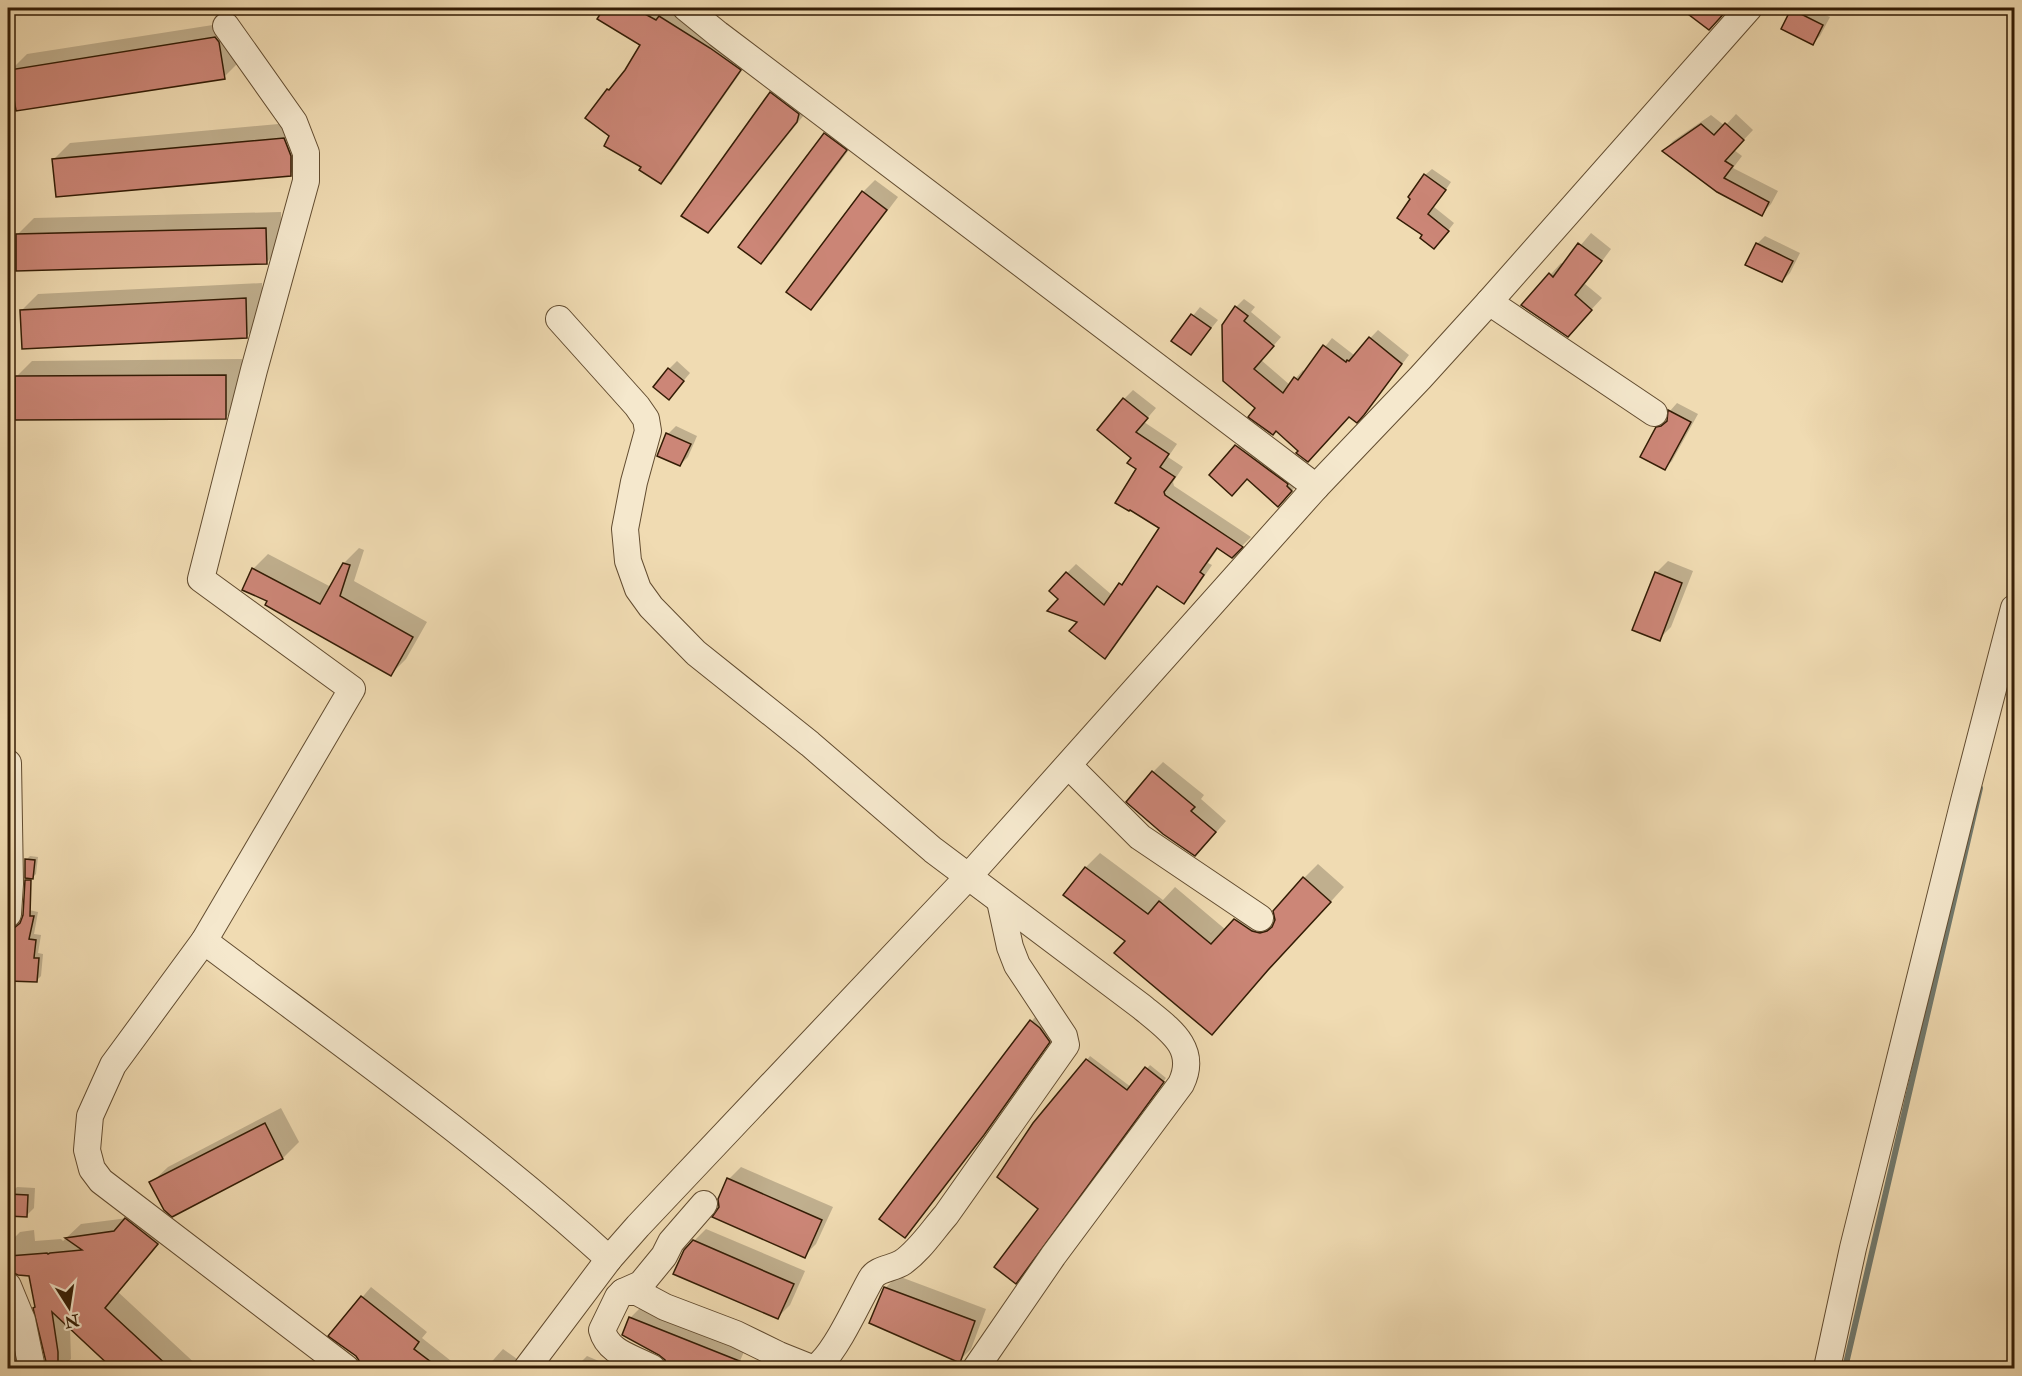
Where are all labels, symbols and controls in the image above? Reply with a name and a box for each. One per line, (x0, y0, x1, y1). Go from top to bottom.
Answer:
north arrow (39, 1277, 99, 1337)
text: N (62, 1309, 82, 1332)

